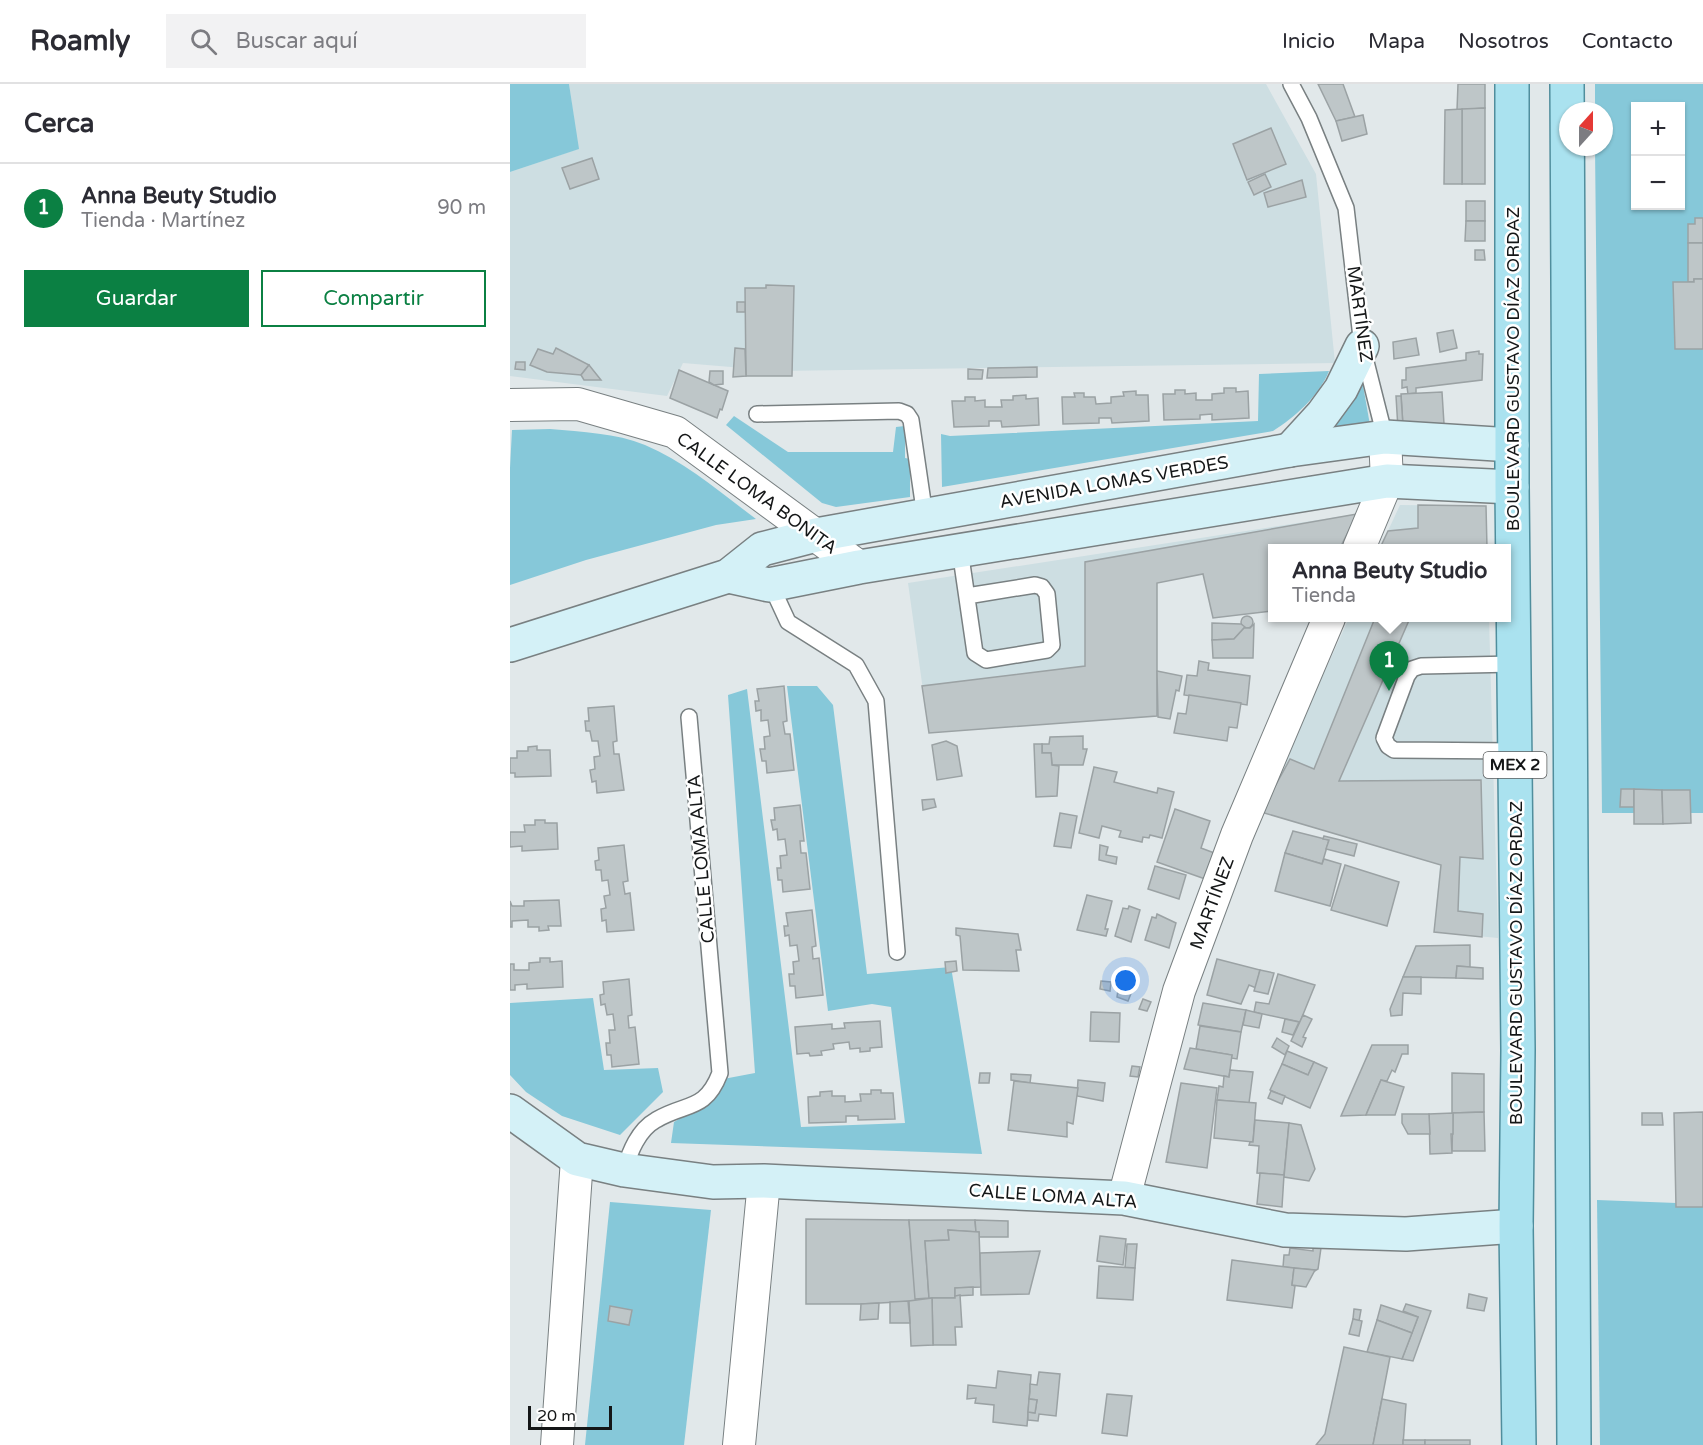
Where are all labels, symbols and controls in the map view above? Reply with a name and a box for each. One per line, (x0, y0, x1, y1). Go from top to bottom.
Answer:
search box (166, 14, 586, 68)
text: Roamly (30, 24, 130, 58)
icon: search (187, 25, 220, 58)
text: Buscar aquí (235, 28, 358, 54)
text: Inicio (1282, 29, 1335, 54)
text: Mapa (1368, 29, 1425, 54)
text: Nosotros (1458, 29, 1549, 54)
text: Contacto (1582, 29, 1673, 54)
north arrow (1559, 102, 1613, 156)
map controls (1631, 102, 1685, 210)
button: + (1631, 102, 1685, 156)
text: Cerca (24, 108, 94, 139)
button: − (1631, 156, 1685, 210)
text: Anna Beuty Studio (81, 183, 277, 209)
text: 1 (37, 196, 50, 220)
text: 90 m (437, 196, 486, 220)
street label: BOULEVARD GUSTAVO DÍAZ ORDAZ (1502, 207, 1524, 531)
text: Tienda · Martínez (81, 209, 245, 233)
street label: MARTÍNEZ (1342, 264, 1378, 364)
button: Guardar (24, 270, 249, 327)
button: Compartir (261, 270, 486, 327)
street label: CALLE LOMA BONITA (672, 427, 842, 559)
street label: AVENIDA LOMAS VERDES (998, 451, 1230, 513)
popup (1268, 544, 1511, 622)
text: Anna Beuty Studio (1292, 558, 1487, 584)
text: Tienda (1292, 584, 1356, 608)
pin: 1 (1370, 642, 1408, 691)
road number: MEX 2 (1484, 752, 1546, 778)
street label: CALLE LOMA ALTA (683, 774, 719, 944)
street label: BOULEVARD GUSTAVO DÍAZ ORDAZ (1505, 801, 1527, 1125)
street label: MARTÍNEZ (1185, 854, 1239, 952)
your location (1111, 966, 1140, 995)
street label: CALLE LOMA ALTA (968, 1179, 1138, 1213)
scale bar (528, 1403, 612, 1430)
text: 20 m (537, 1406, 576, 1426)

